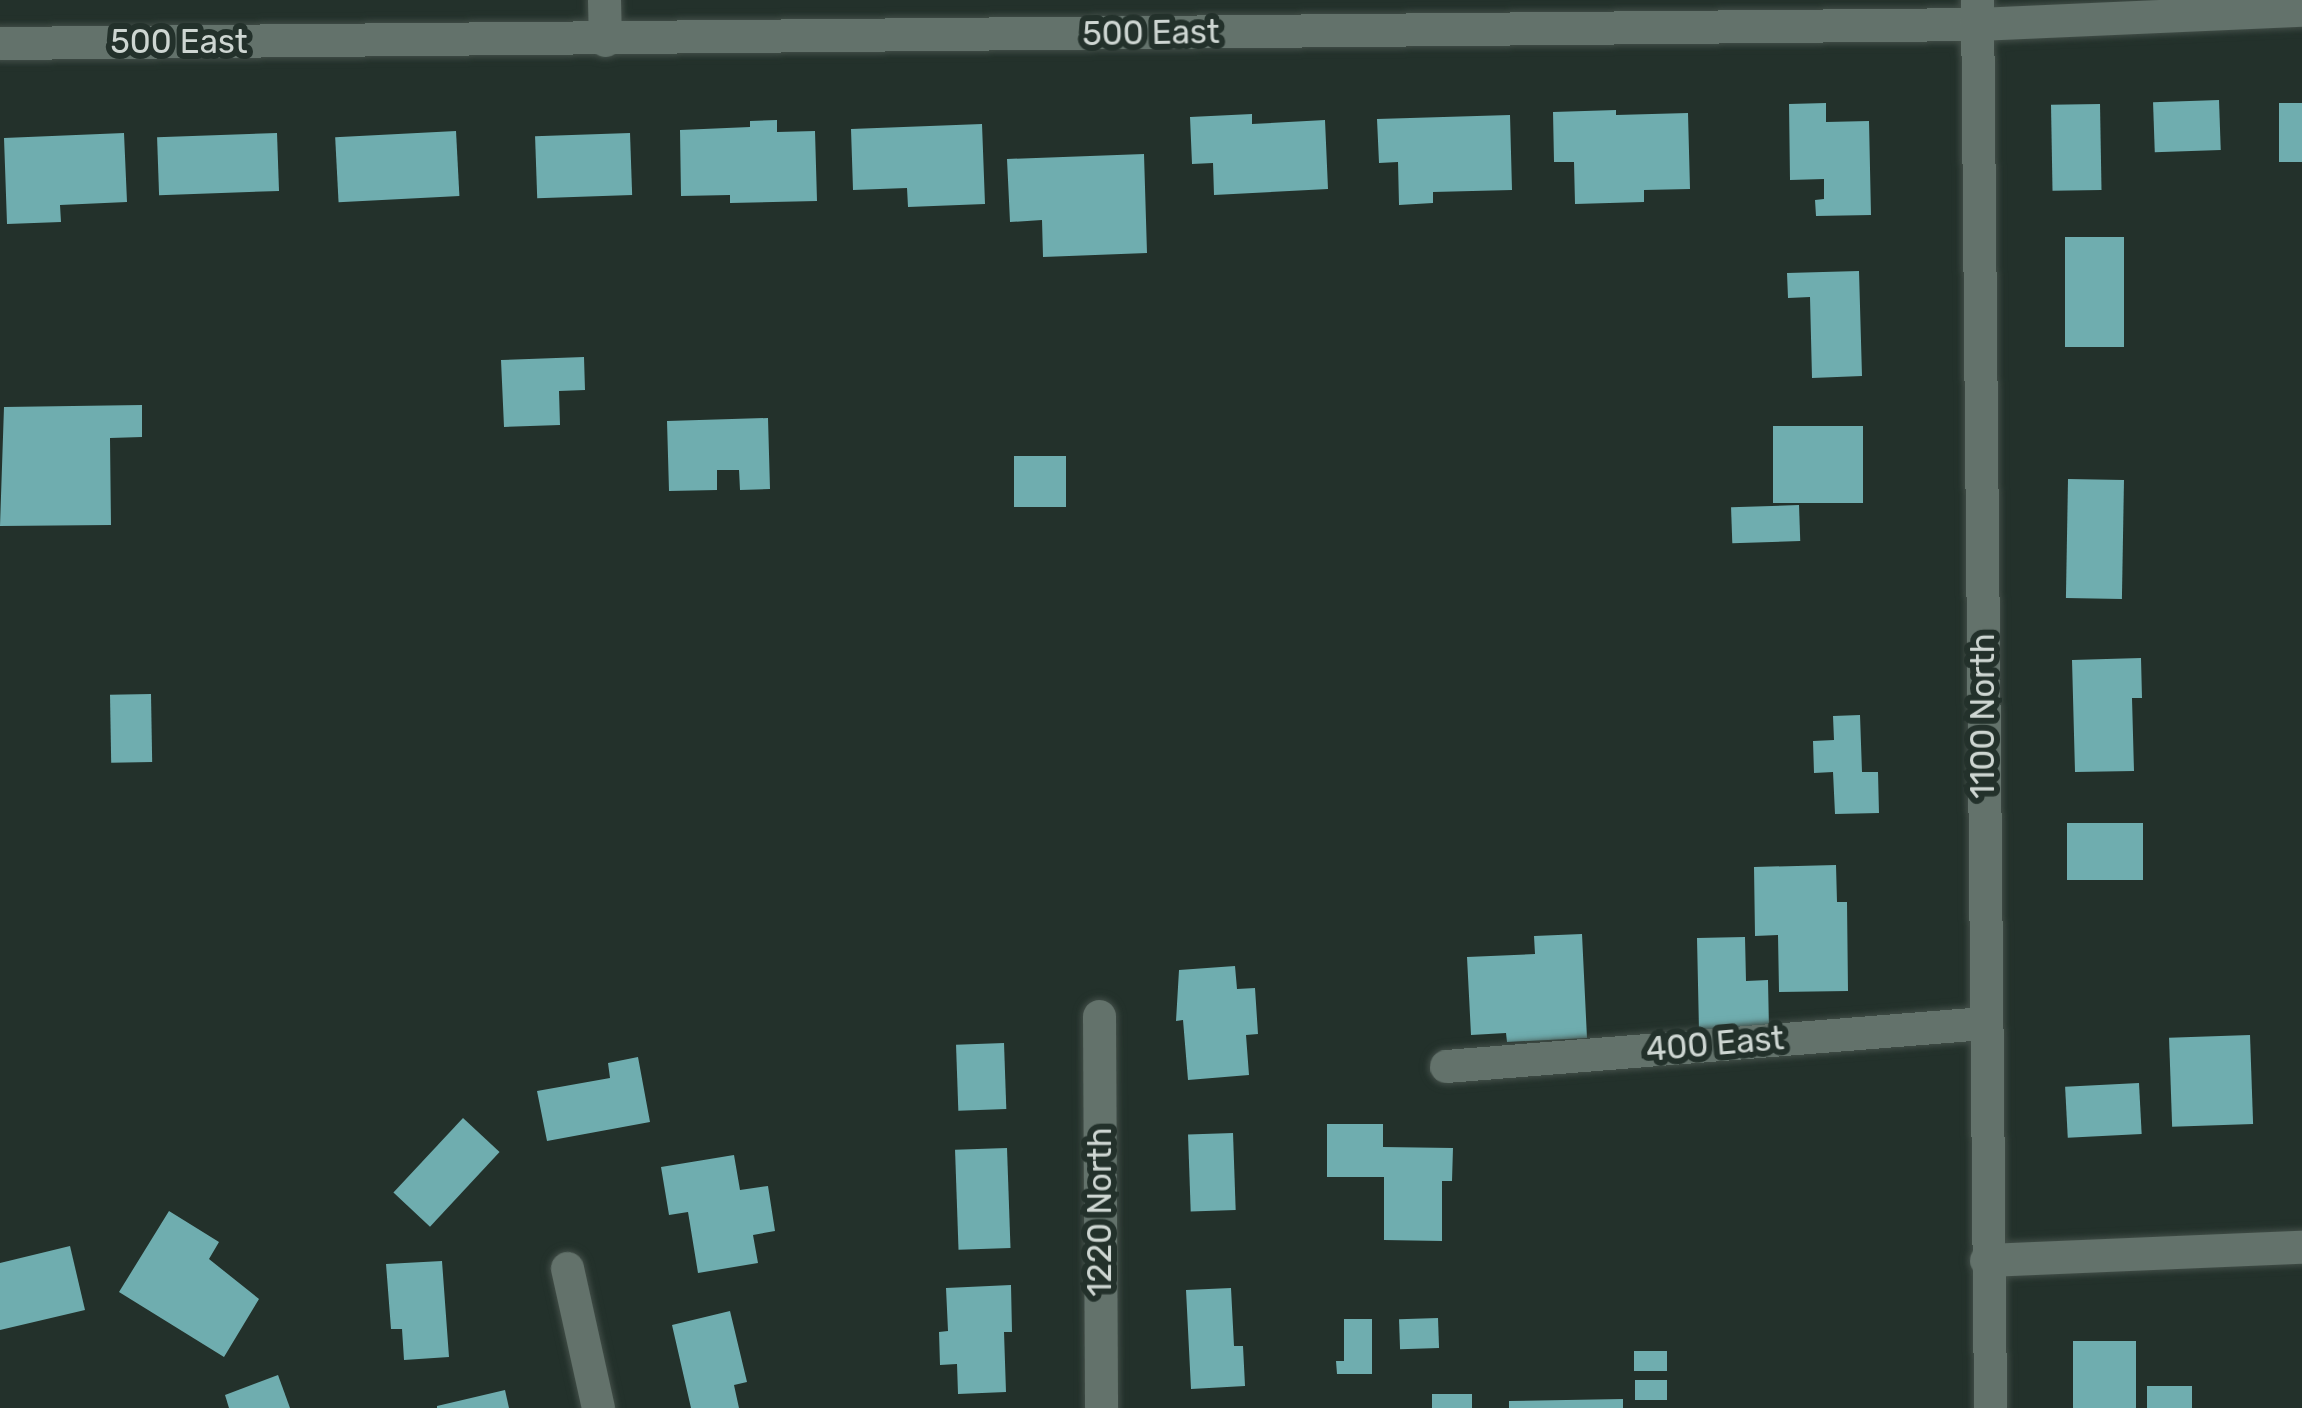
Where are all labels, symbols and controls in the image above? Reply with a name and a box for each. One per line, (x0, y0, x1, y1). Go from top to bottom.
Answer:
street label: 500 East (1082, 12, 1220, 54)
street label: 500 East (110, 22, 248, 62)
street label: 1100 North (1963, 633, 2003, 799)
street label: 400 East (1644, 1018, 1786, 1070)
street label: 1220 North (1080, 1127, 1120, 1297)

